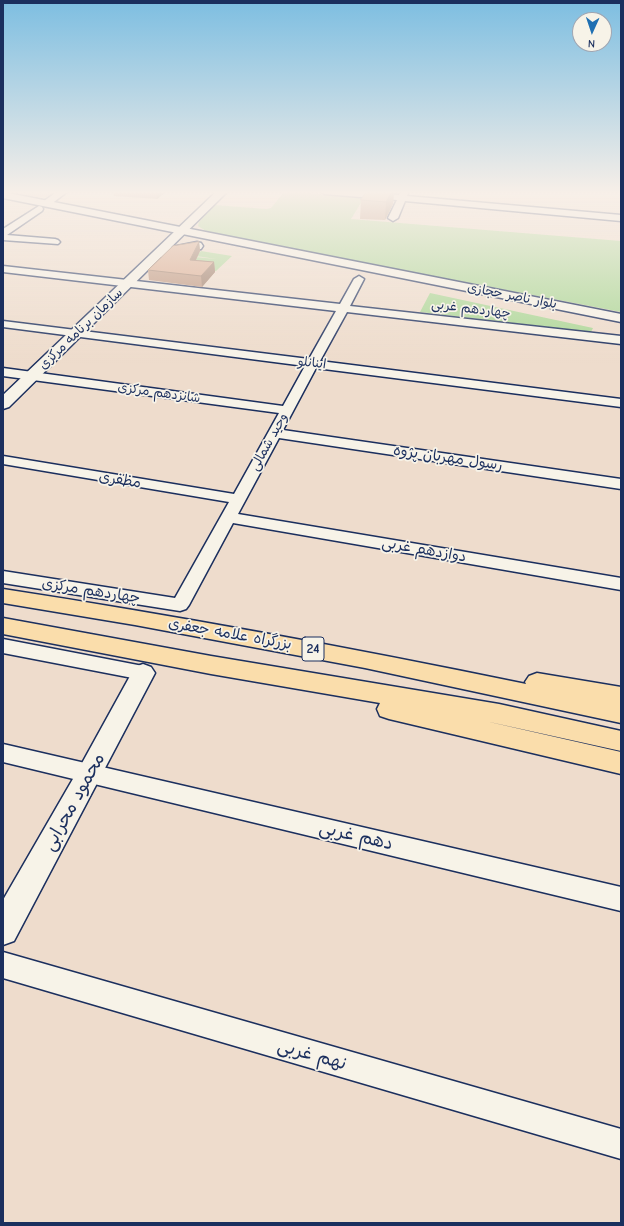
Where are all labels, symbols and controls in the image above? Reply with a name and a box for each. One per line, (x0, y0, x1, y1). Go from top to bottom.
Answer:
north arrow (572, 12, 612, 52)
text: N (587, 37, 595, 50)
street label: بلوار ناصر حجازی (466, 280, 558, 312)
street label: سازمان برنامه مرکزی (36, 285, 126, 373)
street label: چهاردهم غربی (431, 296, 511, 322)
street label: اینانلو (297, 354, 327, 372)
street label: شانزدهم مرکزی (117, 379, 201, 407)
street label: وحید شمالی (247, 410, 291, 474)
street label: رسول مهربان پژوه (392, 441, 504, 475)
street label: مظفری (98, 468, 142, 492)
street label: دوازدهم غربی (380, 534, 468, 566)
street label: چهاردهم مرکزی (41, 574, 141, 608)
street label: بزرگراه علامه جعفری (167, 614, 293, 654)
road number: 24 (302, 637, 324, 661)
street label: محمود محرابی (38, 749, 110, 855)
street label: دهم غربی (317, 817, 395, 855)
street label: نهم غربی (275, 1035, 349, 1075)

